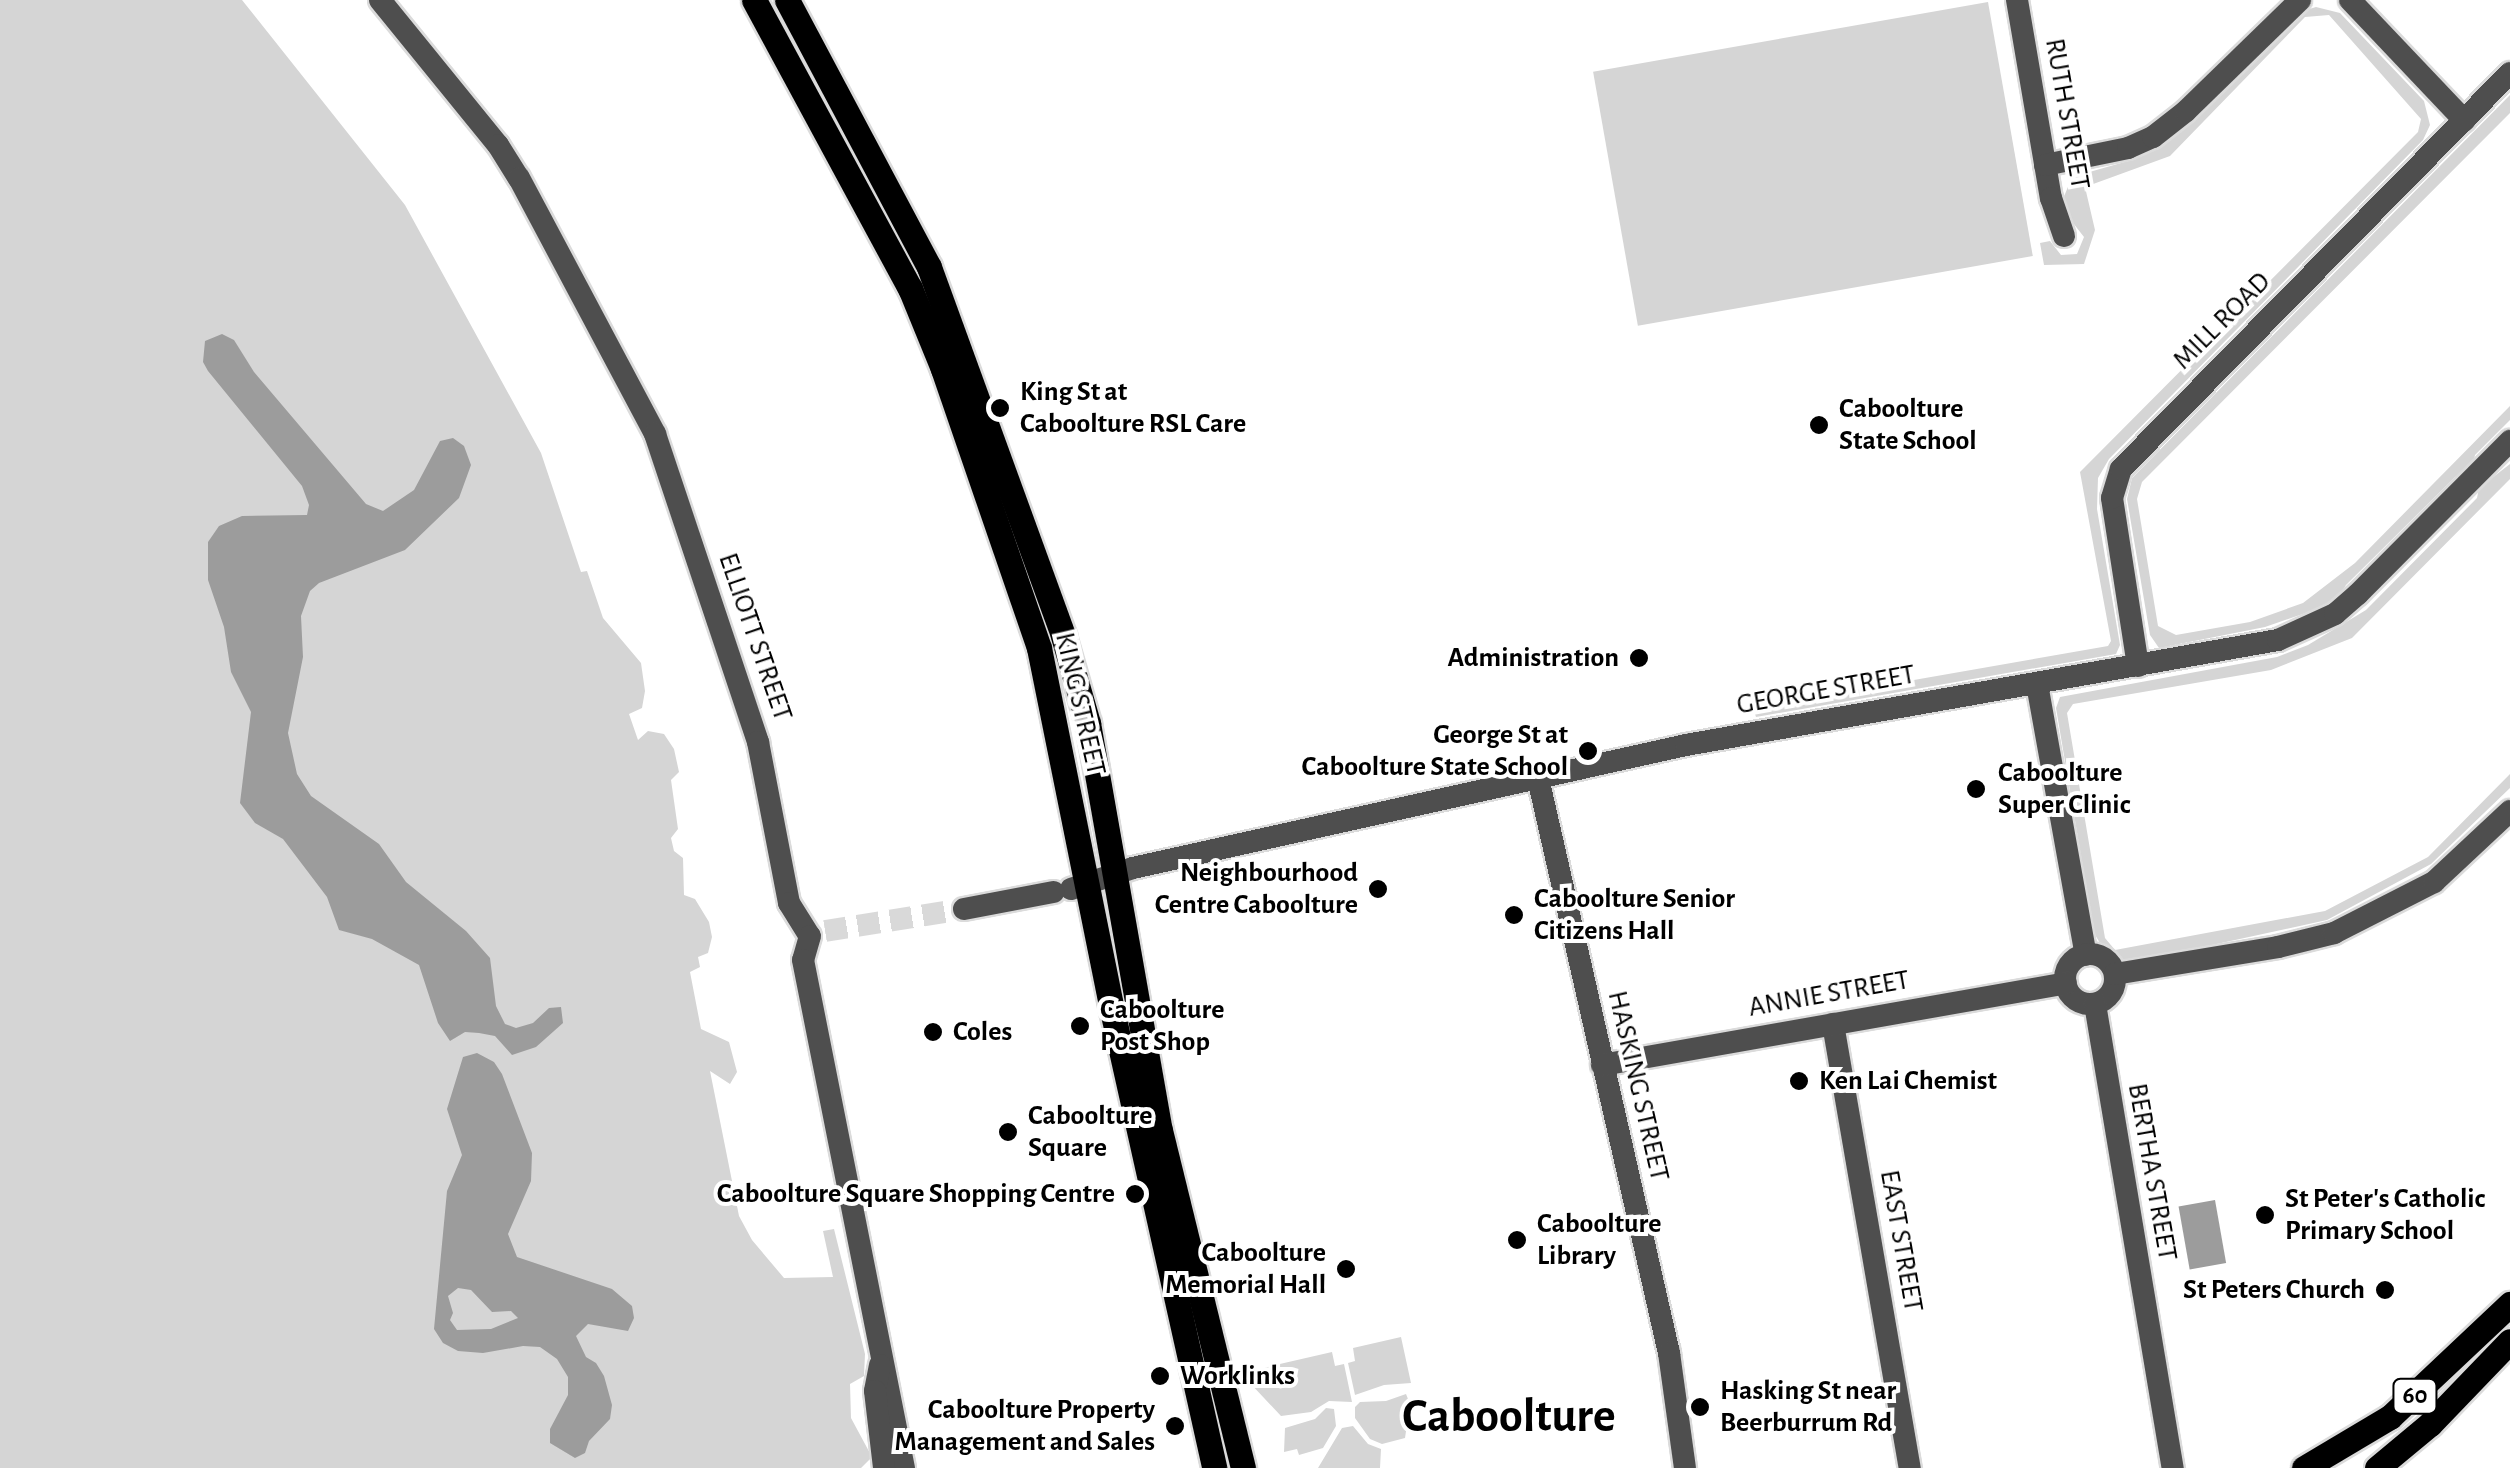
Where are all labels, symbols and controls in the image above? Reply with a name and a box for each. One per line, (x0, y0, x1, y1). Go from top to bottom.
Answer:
street label: RUTH STREET (2037, 36, 2097, 192)
street label: MILL ROAD (2166, 265, 2278, 377)
place label: King St at Caboolture RSL Care (1020, 375, 1246, 441)
place label: Caboolture State School (1839, 392, 1977, 458)
marker: King St at Caboolture RSL Care (989, 397, 1011, 419)
marker: Caboolture State School (1808, 414, 1830, 436)
street label: ELLIOTT STREET (711, 549, 799, 725)
street label: KING STREET (1047, 629, 1113, 779)
place label: Administration (1448, 641, 1619, 675)
marker: Administration (1628, 647, 1650, 669)
street label: GEORGE STREET (1734, 658, 1918, 722)
place label: George St at Caboolture State School (1302, 718, 1568, 784)
marker: George St at Caboolture State School (1577, 740, 1599, 762)
place label: Caboolture Super Clinic (1998, 756, 2130, 822)
marker: Caboolture Super Clinic (1963, 776, 1989, 802)
place label: Neighbourhood Centre Caboolture (1155, 856, 1358, 922)
marker: Neighbourhood Centre Caboolture (1367, 878, 1389, 900)
place label: Caboolture Senior Citizens Hall (1534, 882, 1735, 948)
marker: Caboolture Senior Citizens Hall (1503, 904, 1525, 926)
street label: ANNIE STREET (1746, 963, 1912, 1025)
street label: HASKING STREET (1600, 988, 1676, 1184)
place label: Caboolture Post Shop (1100, 993, 1224, 1059)
place label: Coles (953, 1015, 1012, 1049)
marker: Caboolture Post Shop (1069, 1015, 1091, 1037)
marker: Coles (922, 1021, 944, 1043)
place label: Ken Lai Chemist (1819, 1064, 1997, 1098)
marker: Ken Lai Chemist (1788, 1070, 1810, 1092)
street label: BERTHA STREET (2120, 1081, 2184, 1263)
place label: Caboolture Square (1028, 1099, 1152, 1165)
marker: Caboolture Square (997, 1121, 1019, 1143)
street label: EAST STREET (1872, 1167, 1930, 1315)
place label: Caboolture Square Shopping Centre (717, 1177, 1115, 1211)
place label: St Peter's Catholic Primary School (2285, 1182, 2485, 1248)
marker: Caboolture Square Shopping Centre (1124, 1183, 1146, 1205)
marker: St Peter's Catholic Primary School (2254, 1204, 2276, 1226)
place label: Caboolture Library (1537, 1207, 1661, 1273)
marker: Caboolture Library (1506, 1229, 1528, 1251)
place label: Caboolture Memorial Hall (1165, 1236, 1326, 1302)
marker: Caboolture Memorial Hall (1335, 1258, 1357, 1280)
place label: St Peters Church (2183, 1273, 2365, 1307)
marker: St Peters Church (2374, 1279, 2396, 1301)
place label: Worklinks (1180, 1359, 1295, 1393)
marker: Worklinks (1149, 1365, 1171, 1387)
place label: Hasking St near Beerburrum Rd (1720, 1374, 1896, 1440)
road number: 60 (2390, 1376, 2440, 1416)
district label: Caboolture (1402, 1389, 1616, 1447)
place label: Caboolture Property Management and Sales (895, 1393, 1155, 1459)
marker: Hasking St near Beerburrum Rd (1689, 1396, 1711, 1418)
marker: Caboolture Property Management and Sales (1164, 1415, 1186, 1437)

